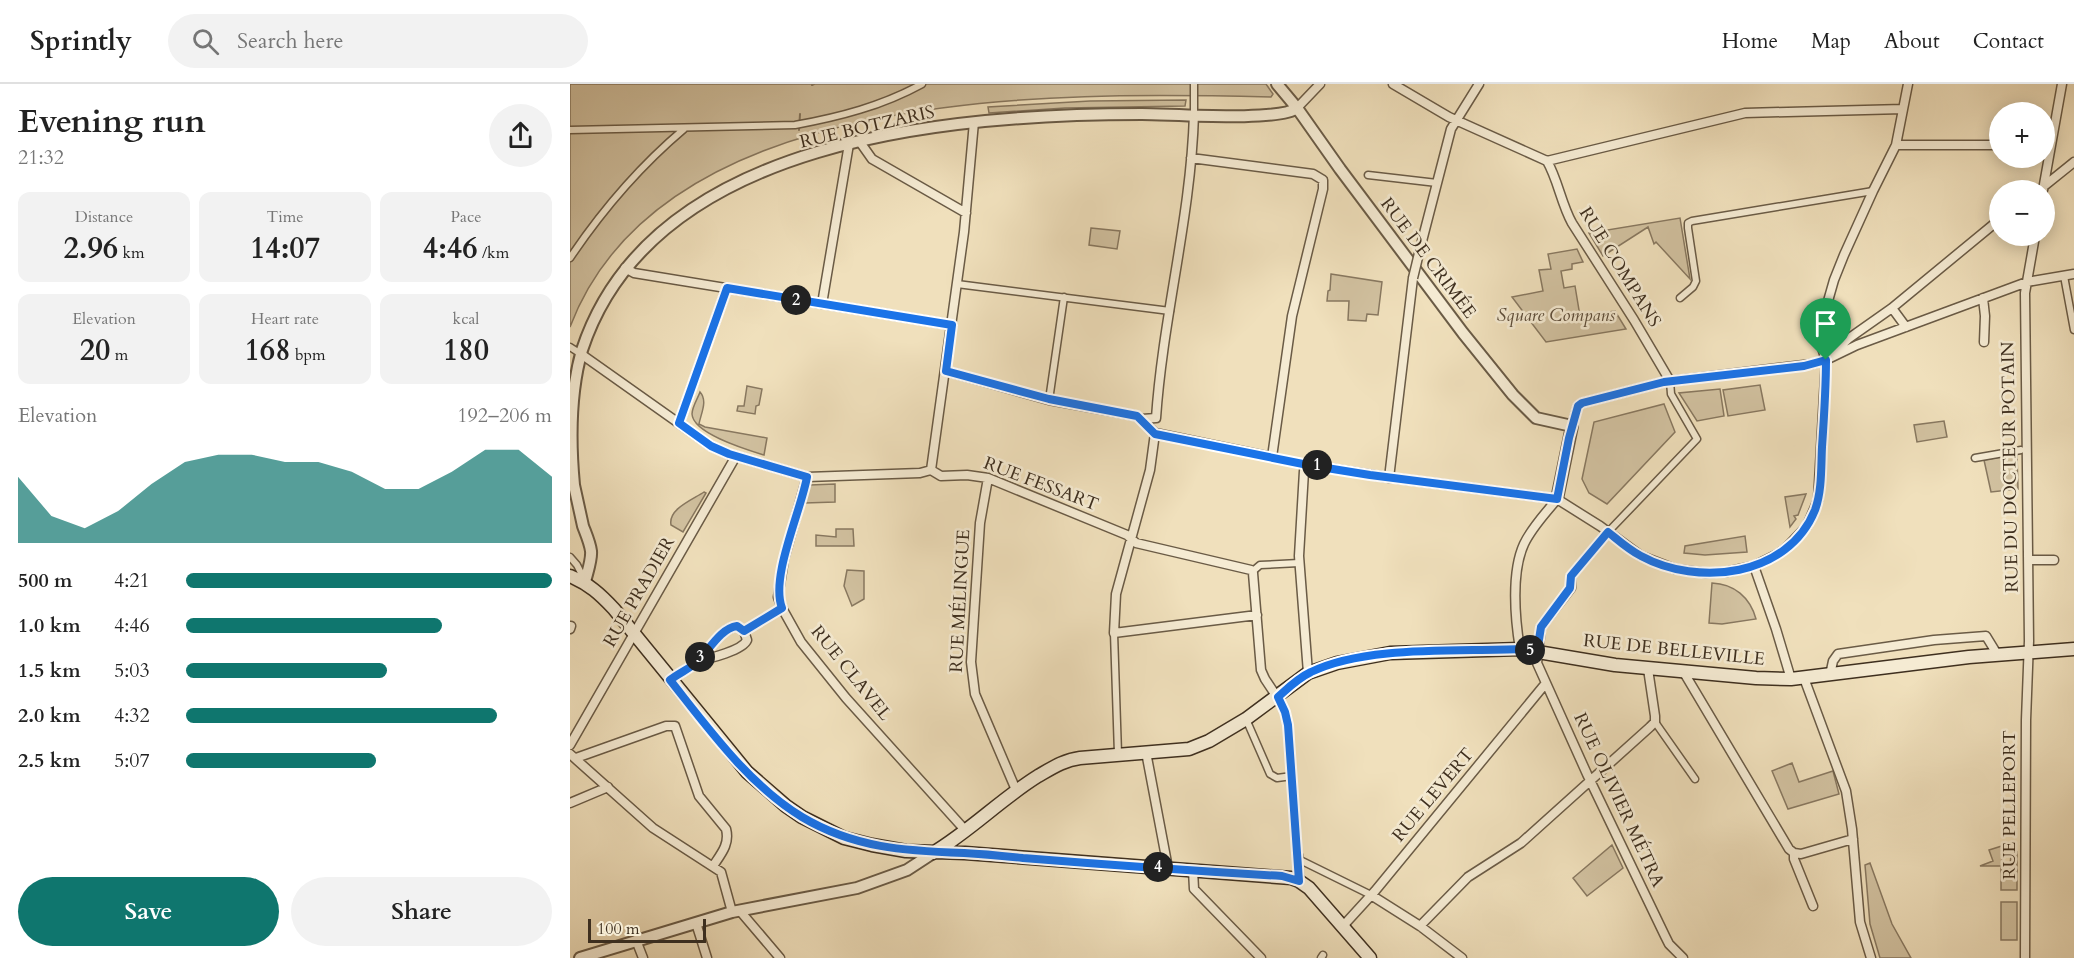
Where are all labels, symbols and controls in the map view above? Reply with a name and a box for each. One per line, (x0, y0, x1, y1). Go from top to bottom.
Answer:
search box (168, 14, 588, 68)
text: Sprintly (30, 22, 132, 60)
icon: search (189, 25, 222, 58)
text: Search here (237, 26, 344, 56)
text: Home (1722, 27, 1778, 56)
text: Map (1811, 27, 1851, 56)
text: About (1884, 27, 1940, 56)
text: Contact (1973, 27, 2044, 56)
text: Evening run (18, 99, 206, 144)
street label: RUE BOTZARIS (797, 99, 937, 155)
map controls (1989, 102, 2055, 246)
button: + (1989, 102, 2055, 168)
button: share (489, 104, 552, 167)
text: 21:32 (18, 144, 64, 171)
button: − (1989, 180, 2055, 246)
street label: RUE DE CRIMÉE (1374, 192, 1482, 324)
street label: RUE COMPANS (1573, 202, 1667, 332)
text: Distance (75, 206, 133, 228)
text: Time (266, 206, 304, 228)
text: Pace (451, 206, 481, 228)
text: 2.96 (63, 228, 118, 269)
text: 14:07 (250, 228, 320, 269)
text: 4:46 (423, 228, 478, 269)
text: km (118, 242, 145, 264)
text: /km (478, 242, 509, 264)
pin: 2 (781, 285, 811, 315)
text: 2 (792, 289, 800, 311)
pin (1800, 298, 1851, 360)
park label: Square Compans (1497, 303, 1615, 328)
icon: arrive (1809, 307, 1842, 340)
text: Elevation (72, 308, 136, 330)
text: Heart rate (251, 308, 319, 330)
text: kcal (453, 308, 479, 330)
text: 20 (80, 330, 110, 371)
text: 168 (244, 330, 291, 371)
text: 180 (443, 330, 489, 371)
street label: RUE DU DOCTEUR POTAIN (1995, 341, 2025, 593)
text: m (110, 344, 128, 366)
text: bpm (291, 344, 326, 366)
text: Elevation (18, 402, 97, 429)
text: 192–206 m (457, 402, 552, 429)
pin: 1 (1302, 450, 1332, 480)
street label: RUE FESSART (980, 451, 1102, 517)
text: 1 (1313, 454, 1321, 476)
street label: RUE MÉLINGUE (944, 529, 976, 673)
street label: RUE PRADIER (597, 532, 681, 652)
text: 500 m (18, 567, 73, 594)
text: 4:21 (114, 567, 150, 594)
text: 1.0 km (18, 612, 81, 639)
text: 4:46 (114, 612, 150, 639)
street label: RUE CLAVEL (805, 620, 897, 726)
street label: RUE DE BELLEVILLE (1582, 628, 1766, 672)
pin: 5 (1515, 635, 1545, 665)
text: 5 (1526, 639, 1534, 661)
pin: 3 (685, 642, 715, 672)
text: 3 (696, 646, 704, 668)
text: 1.5 km (18, 657, 81, 684)
text: 5:03 (114, 657, 150, 684)
text: 2.0 km (18, 702, 81, 729)
text: 4:32 (114, 702, 150, 729)
street label: RUE OLIVIER MÉTRA (1568, 709, 1671, 892)
street label: RUE PELLEPORT (1997, 730, 2022, 880)
street label: RUE LEVERT (1386, 743, 1480, 847)
text: 2.5 km (18, 747, 81, 774)
text: 5:07 (114, 747, 150, 774)
pin: 4 (1143, 852, 1173, 882)
text: 4 (1154, 856, 1162, 878)
button: Save (18, 877, 279, 946)
button: Share (291, 877, 552, 946)
scale bar (588, 916, 706, 944)
text: 100 m (597, 918, 639, 940)

